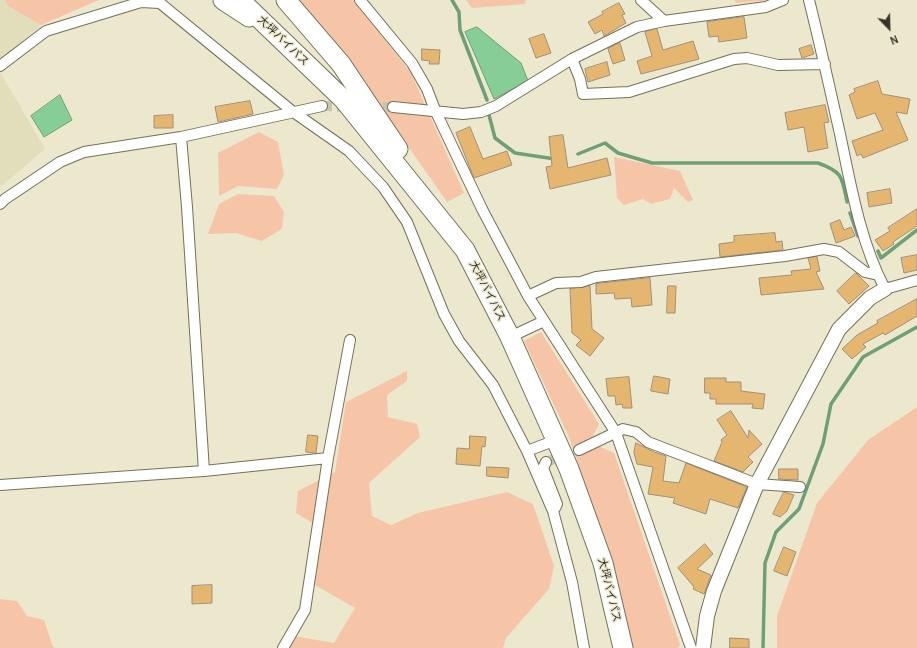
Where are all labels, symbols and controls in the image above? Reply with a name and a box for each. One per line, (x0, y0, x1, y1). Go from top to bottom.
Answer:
north arrow (869, 8, 909, 48)
street label: 大坪バイパス (255, 13, 311, 69)
text: N (888, 32, 900, 47)
street label: 大坪バイパス (466, 259, 508, 323)
street label: 大坪バイパス (595, 556, 623, 624)

